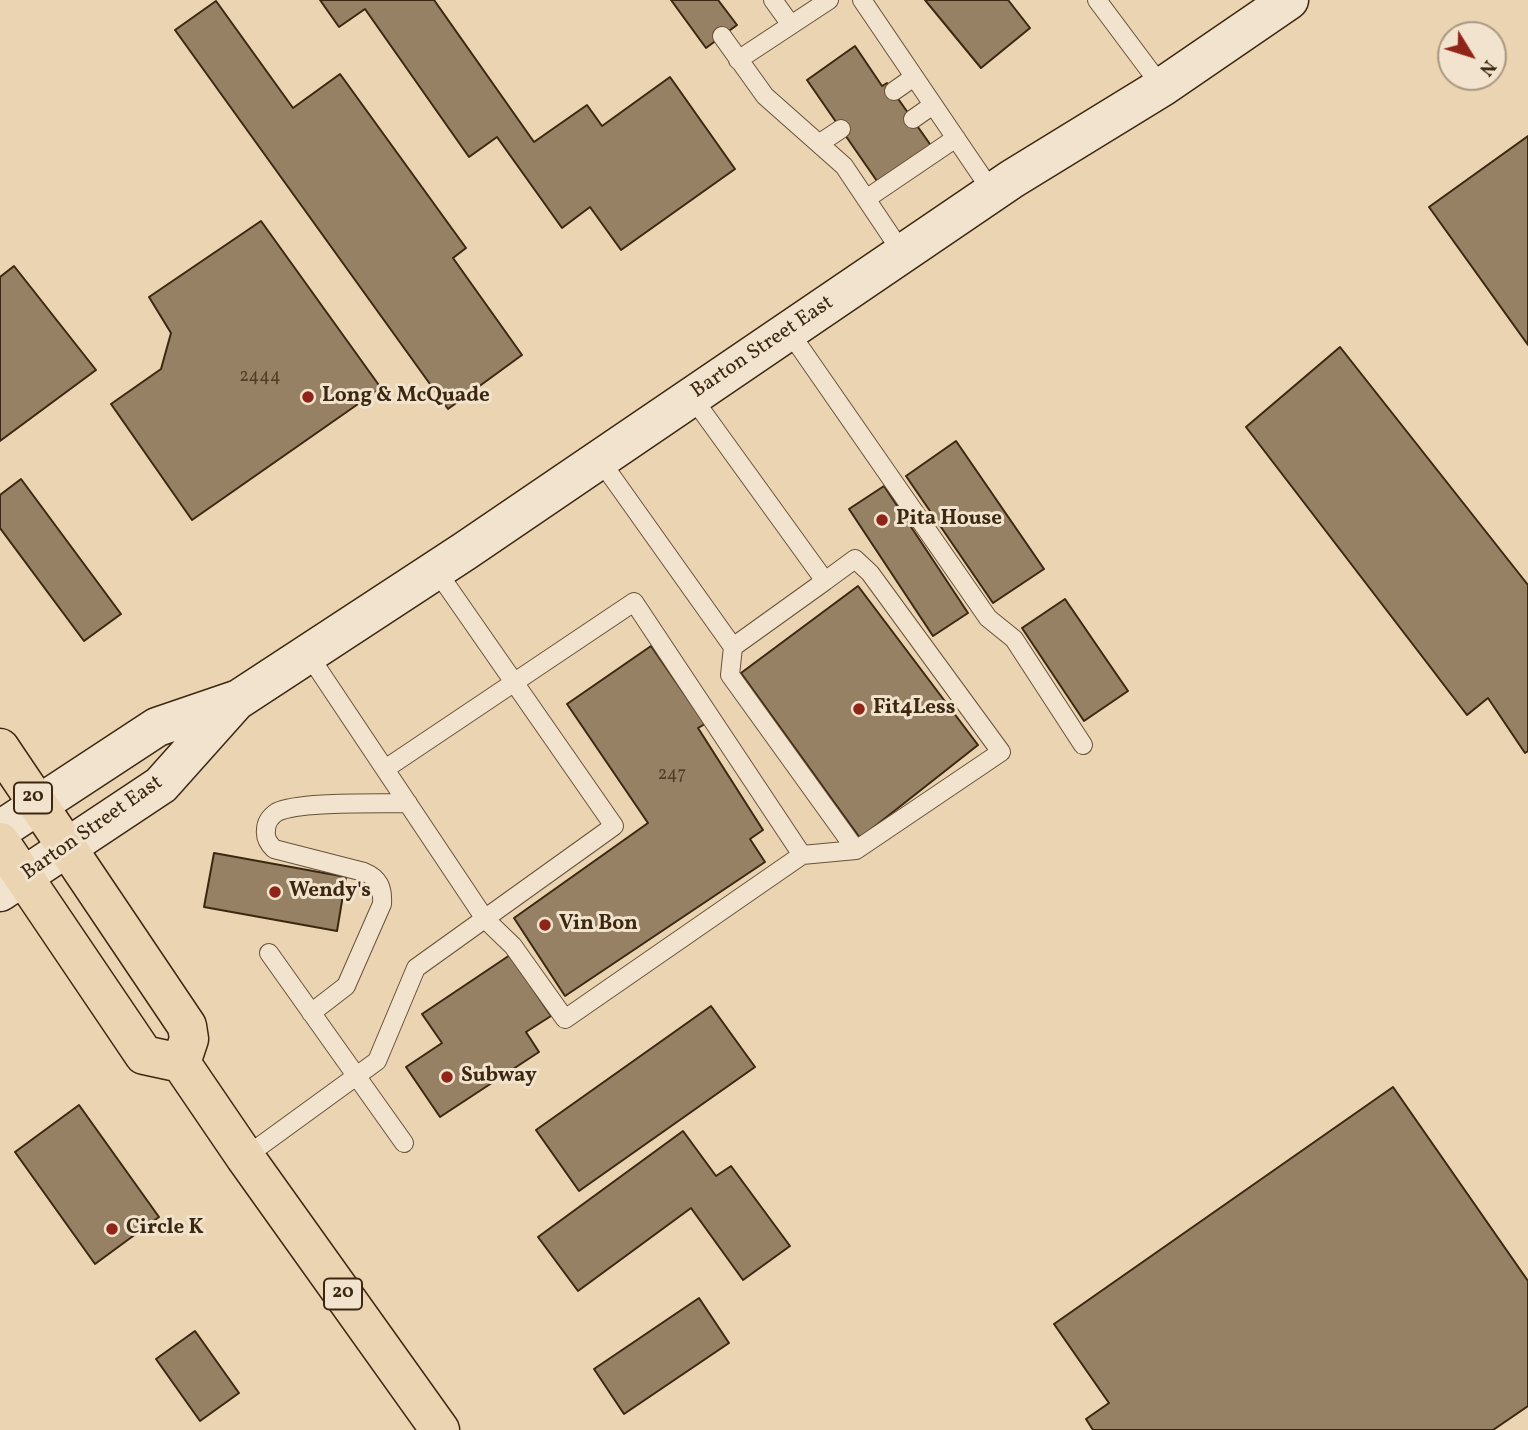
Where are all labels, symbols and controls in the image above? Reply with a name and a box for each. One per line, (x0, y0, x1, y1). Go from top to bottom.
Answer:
north arrow (1437, 21, 1507, 91)
text: N (1472, 54, 1501, 81)
street label: Barton Street East (687, 291, 839, 405)
house number: 2444 (239, 367, 281, 389)
place label: Long & McQuade (322, 384, 490, 410)
marker: Long & McQuade (300, 389, 316, 405)
place label: Pita House (896, 507, 1002, 533)
marker: Pita House (874, 512, 890, 528)
place label: Fit4Less (873, 696, 955, 722)
marker: Fit4Less (851, 701, 867, 717)
house number: 247 (658, 765, 686, 787)
street label: Barton Street East (18, 771, 168, 887)
road number: 20 (14, 782, 52, 814)
place label: Wendy's (289, 879, 371, 905)
marker: Wendy's (267, 884, 283, 900)
place label: Vin Bon (559, 912, 638, 938)
marker: Vin Bon (537, 917, 553, 933)
place label: Subway (461, 1064, 537, 1090)
marker: Subway (439, 1069, 455, 1085)
place label: Circle K (126, 1216, 204, 1242)
marker: Circle K (104, 1221, 120, 1237)
road number: 20 (324, 1278, 362, 1310)

